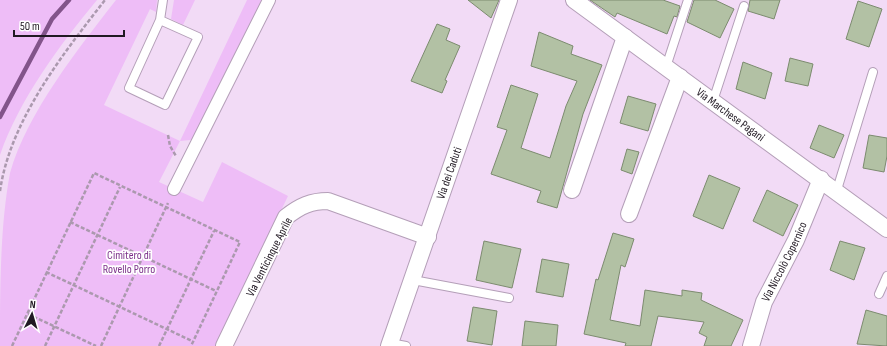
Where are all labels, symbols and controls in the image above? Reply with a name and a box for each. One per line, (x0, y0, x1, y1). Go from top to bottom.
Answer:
scale bar (14, 12, 124, 38)
text: 50 m (20, 19, 40, 34)
street label: Via Marchese Pagani (693, 85, 767, 145)
street label: Via dei Caduti (433, 145, 465, 201)
street label: Via Venticinque Aprile (243, 215, 296, 299)
street label: Via Niccolò Copernico (758, 220, 811, 304)
park label: Cimitero di Rovello Porro (103, 248, 155, 277)
north arrow (12, 294, 52, 334)
text: N (29, 298, 36, 311)

